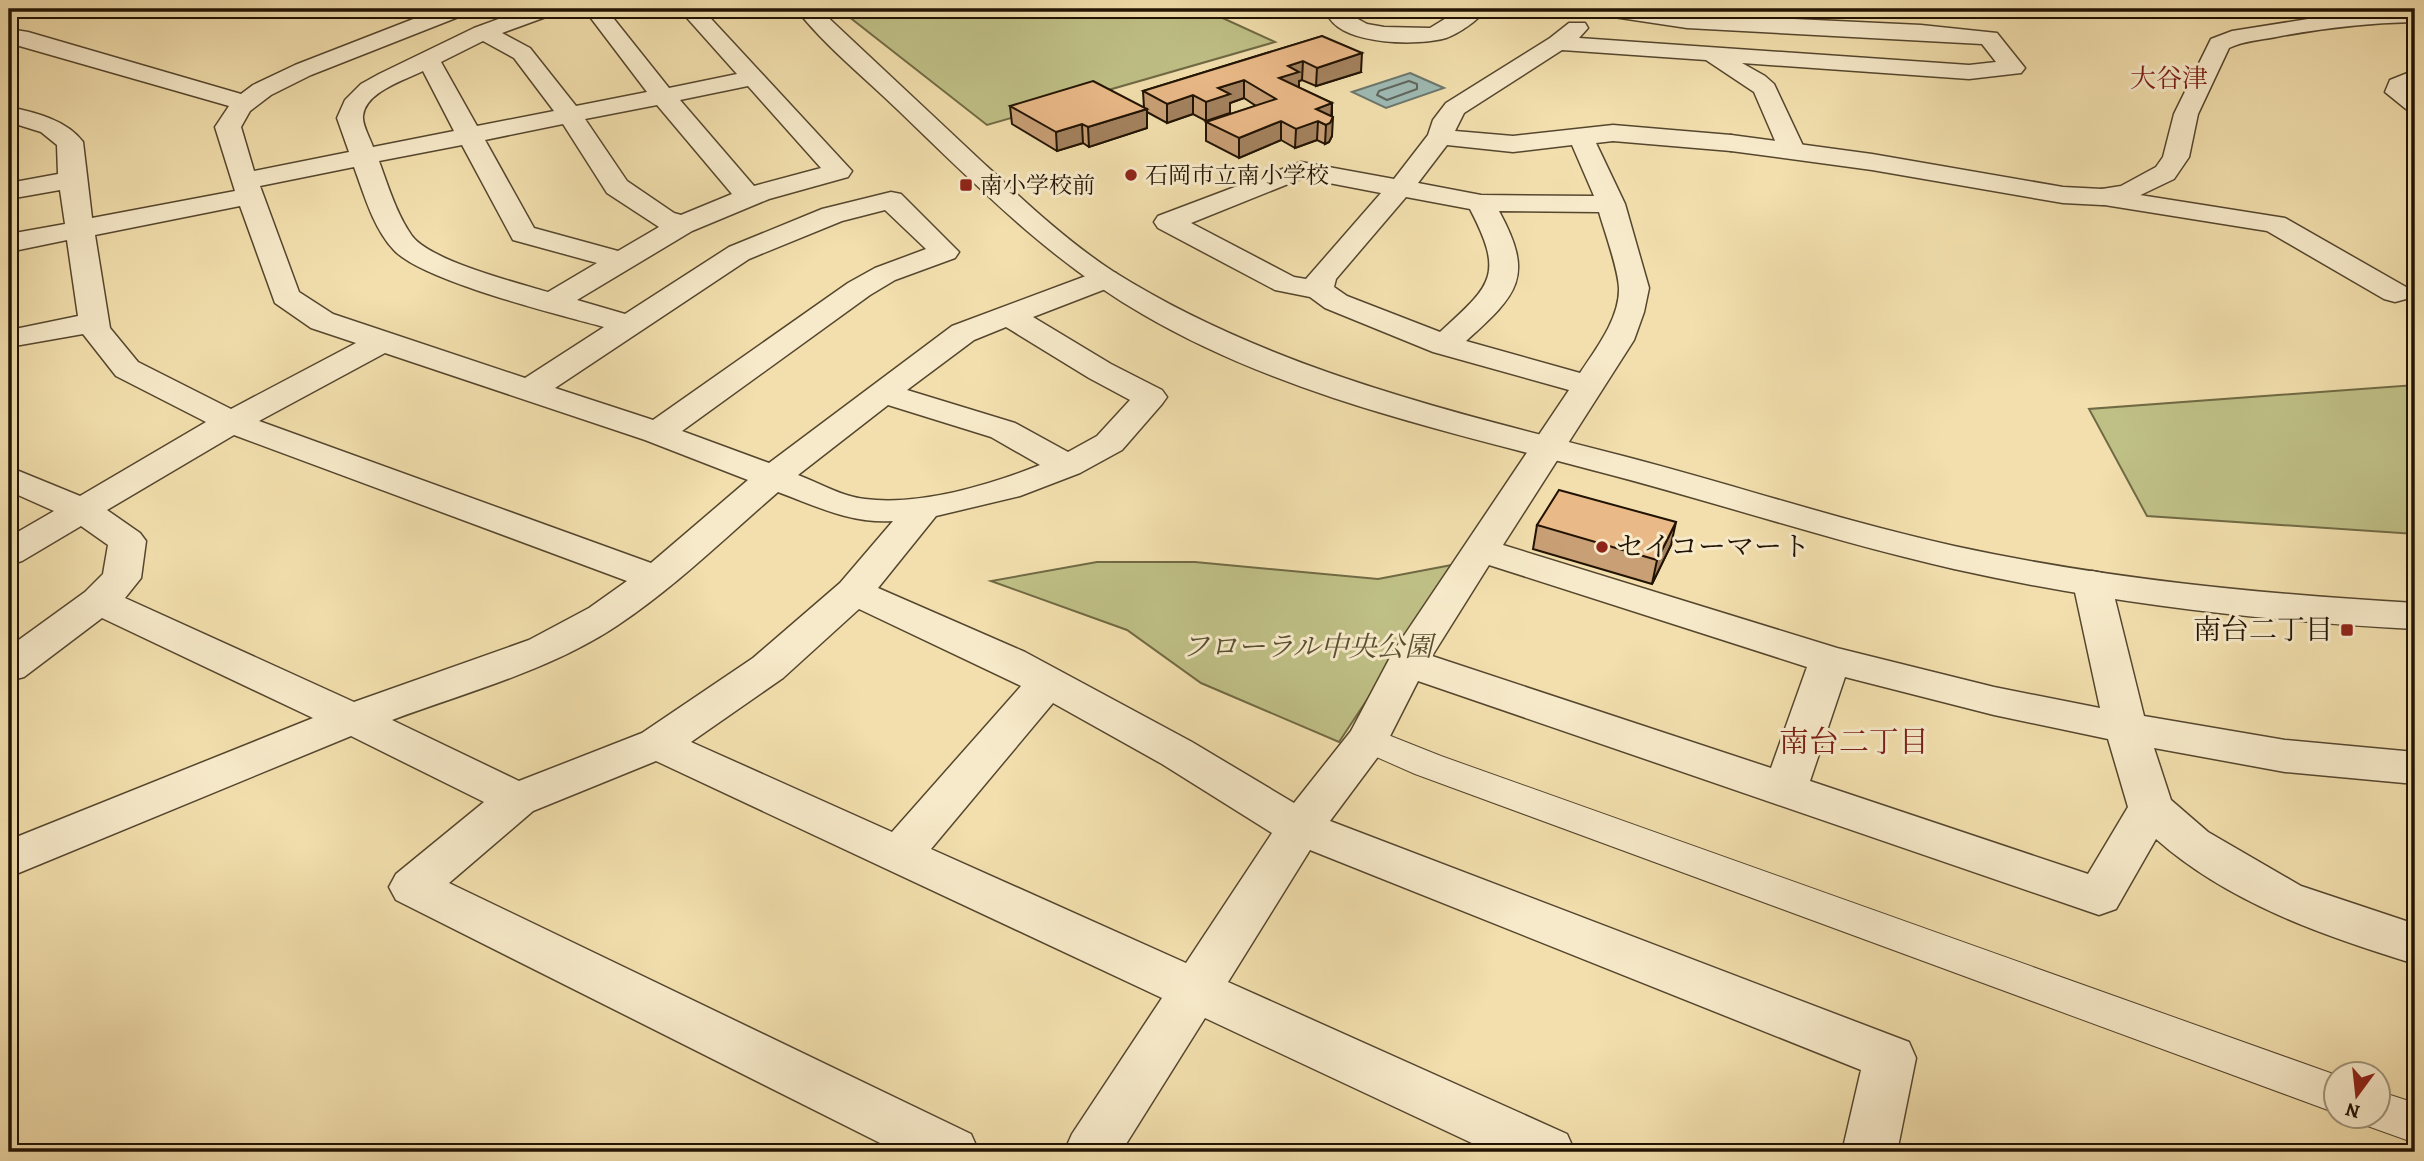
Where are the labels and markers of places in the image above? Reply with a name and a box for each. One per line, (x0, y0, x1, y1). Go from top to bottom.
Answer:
place label: 石岡市立南小学校 (1145, 160, 1329, 191)
marker: 石岡市立南小学校 (1123, 167, 1139, 183)
place label: 南小学校前 (980, 170, 1095, 201)
marker: 南小学校前 (958, 177, 974, 193)
place label: セイコーマート (1616, 528, 1810, 566)
marker: セイコーマート (1594, 539, 1610, 555)
place label: 南台二丁目 (2193, 611, 2333, 649)
marker: 南台二丁目 (2339, 622, 2355, 638)

